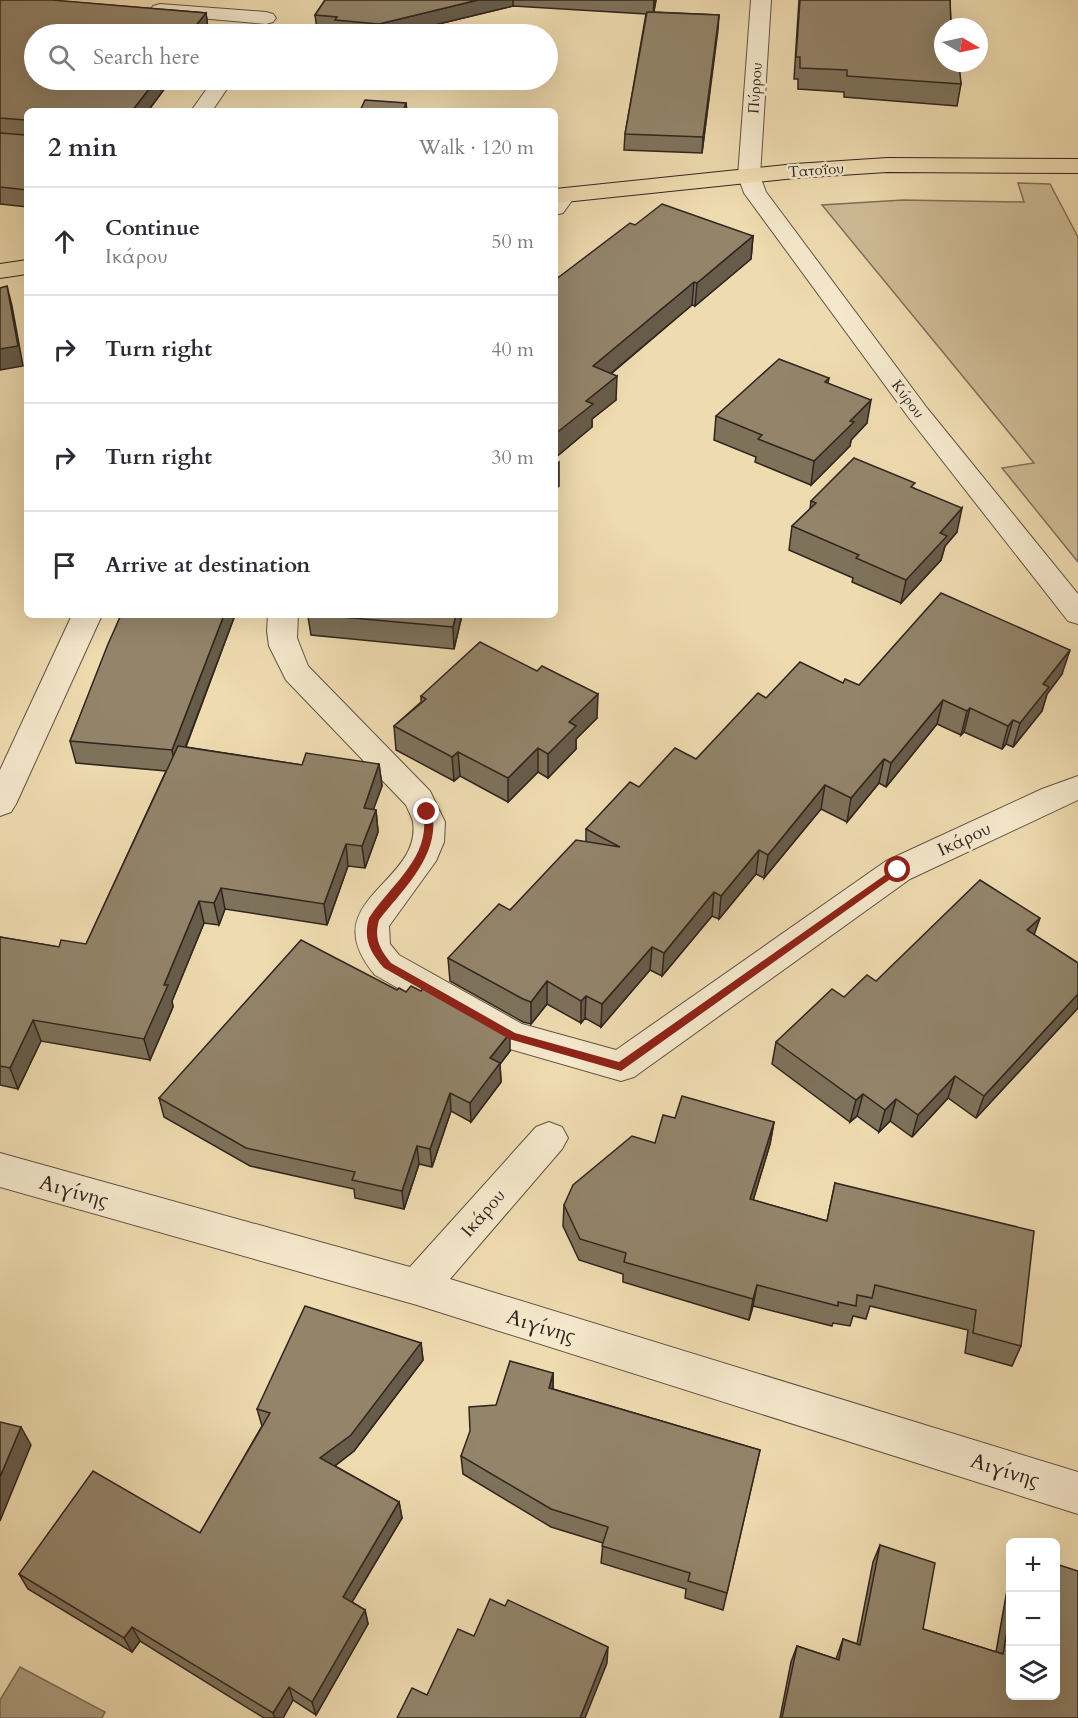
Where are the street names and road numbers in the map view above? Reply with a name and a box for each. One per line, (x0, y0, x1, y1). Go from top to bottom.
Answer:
street label: Πύρρου (743, 61, 767, 114)
street label: Τατοΐου (787, 158, 845, 182)
street label: Κύρου (887, 376, 929, 422)
street label: Ικάρου (933, 816, 995, 863)
street label: Αιγίνης (36, 1168, 112, 1215)
street label: Ικάρου (455, 1184, 511, 1243)
street label: Αιγίνης (503, 1302, 579, 1351)
street label: Αιγίνης (967, 1446, 1043, 1495)

